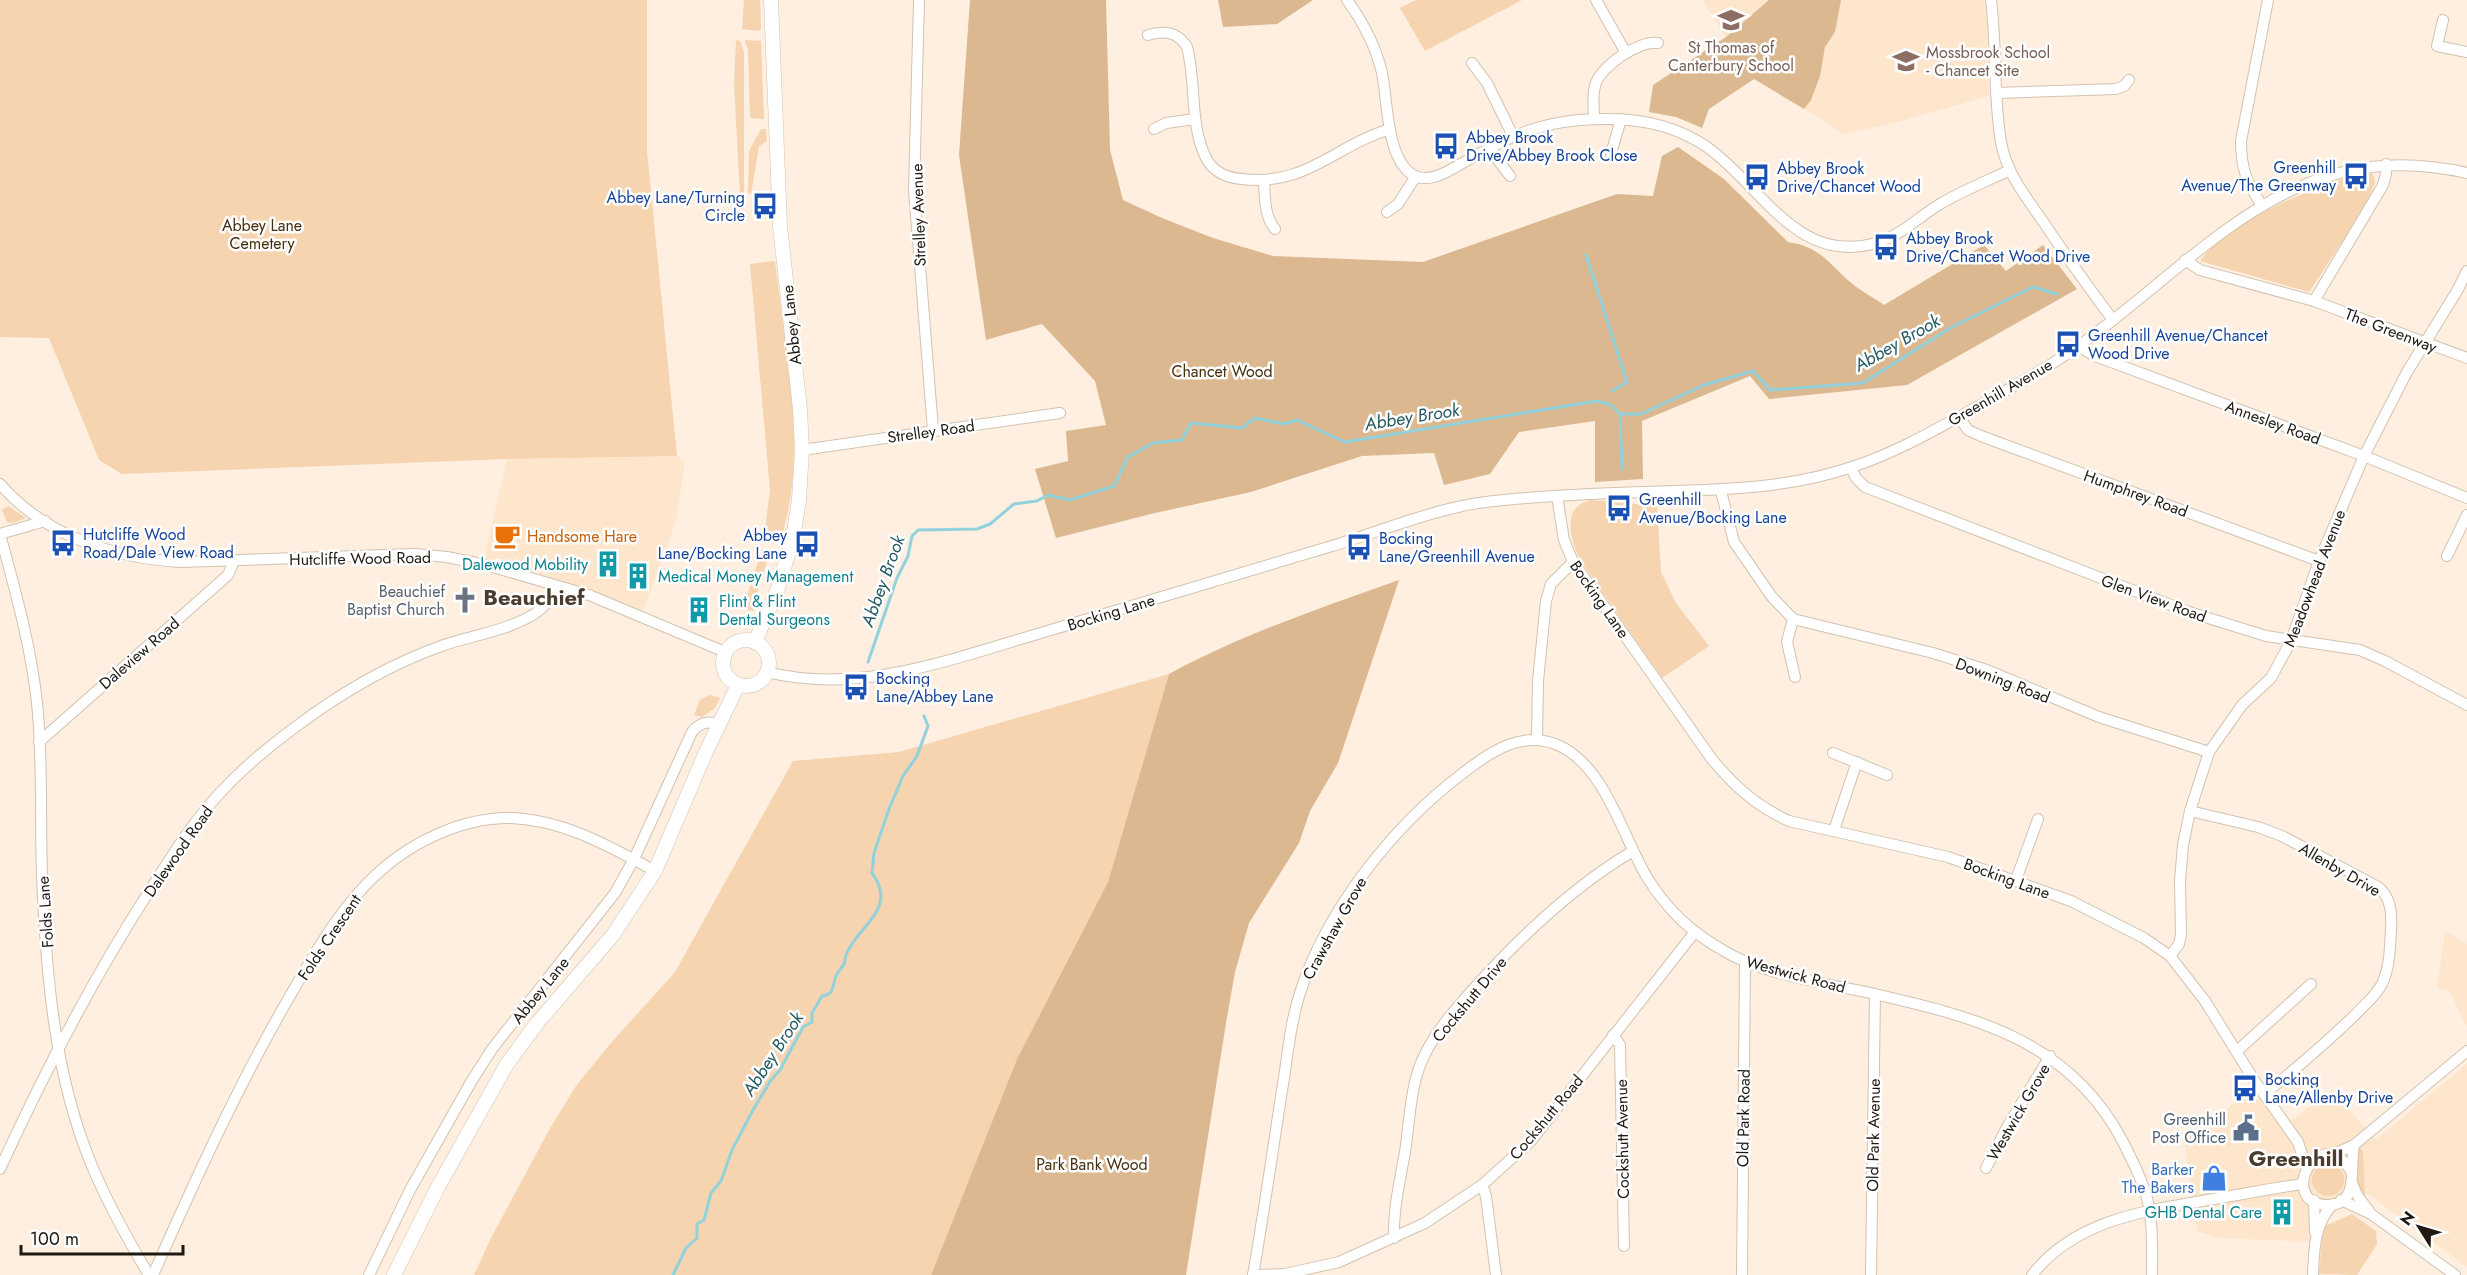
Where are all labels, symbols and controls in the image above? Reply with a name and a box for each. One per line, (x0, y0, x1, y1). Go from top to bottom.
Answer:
school or university icon: St Thomas of Canterbury School (1716, 5, 1746, 35)
place label: St Thomas of Canterbury School (1668, 36, 1794, 77)
place label: Mossbrook School - Chancet Site (1926, 41, 2050, 82)
school or university icon: Mossbrook School - Chancet Site (1891, 46, 1921, 76)
place label: Abbey Brook Drive/Abbey Brook Close (1466, 126, 1638, 167)
bus stop icon: Abbey Brook Drive/Abbey Brook Close (1431, 131, 1461, 161)
place label: Greenhill Avenue/The Greenway (2181, 156, 2337, 197)
place label: Abbey Brook Drive/Chancet Wood (1777, 157, 1921, 198)
bus stop icon: Greenhill Avenue/The Greenway (2341, 161, 2371, 191)
bus stop icon: Abbey Brook Drive/Chancet Wood (1742, 162, 1772, 192)
street label: Strelley Avenue (905, 163, 932, 267)
place label: Abbey Lane/Turning Circle (607, 186, 745, 227)
bus stop icon: Abbey Lane/Turning Circle (750, 191, 780, 221)
park label: Abbey Lane Cemetery (222, 214, 302, 255)
place label: Abbey Brook Drive/Chancet Wood Drive (1906, 227, 2090, 268)
bus stop icon: Abbey Brook Drive/Chancet Wood Drive (1871, 232, 1901, 262)
street label: Abbey Lane (776, 284, 807, 366)
street label: The Greenway (2341, 302, 2441, 359)
water label: Abbey Brook (1848, 307, 1946, 379)
place label: Greenhill Avenue/Chancet Wood Drive (2088, 324, 2268, 365)
bus stop icon: Greenhill Avenue/Chancet Wood Drive (2053, 329, 2083, 359)
street label: Greenhill Avenue (1944, 353, 2057, 432)
park label: Chancet Wood (1171, 360, 1273, 383)
street label: Annesley Road (2222, 395, 2324, 450)
water label: Abbey Brook (1362, 396, 1462, 437)
street label: Strelley Road (886, 414, 976, 449)
street label: Humphrey Road (2080, 464, 2191, 523)
place label: Greenhill Avenue/Bocking Lane (1639, 488, 1787, 529)
bus stop icon: Greenhill Avenue/Bocking Lane (1604, 493, 1634, 523)
street label: Meadowhead Avenue (2278, 506, 2351, 650)
cafe icon: Handsome Hare (492, 521, 522, 551)
place label: Hutcliffe Wood Road/Dale View Road (83, 523, 234, 564)
place label: Abbey Lane/Bocking Lane (658, 524, 788, 565)
place label: Handsome Hare (527, 525, 637, 548)
place label: Bocking Lane/Greenhill Avenue (1379, 527, 1535, 568)
bus stop icon: Hutcliffe Wood Road/Dale View Road (48, 528, 78, 558)
bus stop icon: Abbey Lane/Bocking Lane (792, 529, 822, 559)
water label: Abbey Brook (854, 530, 912, 631)
bus stop icon: Bocking Lane/Greenhill Avenue (1344, 532, 1374, 562)
street label: Hutcliffe Wood Road (289, 546, 431, 571)
building icon: Dalewood Mobility (593, 549, 623, 579)
place label: Dalewood Mobility (462, 553, 589, 576)
street label: Bocking Lane (1564, 556, 1635, 643)
building icon: Medical Money Management (623, 561, 653, 591)
place label: Medical Money Management (658, 565, 853, 588)
street label: Glen View Road (2098, 569, 2210, 628)
place label: Beauchief Baptist Church (347, 580, 445, 621)
district label: Beauchief (483, 581, 586, 613)
church icon: Beauchief Baptist Church (450, 585, 480, 615)
street label: Bocking Lane (1065, 588, 1158, 637)
place label: Flint & Flint Dental Surgeons (719, 590, 830, 631)
building icon: Flint & Flint Dental Surgeons (684, 595, 714, 625)
street label: Daleview Road (94, 612, 184, 695)
street label: Downing Road (1952, 652, 2053, 709)
place label: Bocking Lane/Abbey Lane (876, 667, 994, 708)
bus stop icon: Bocking Lane/Abbey Lane (841, 672, 871, 702)
street label: Dalewood Road (138, 801, 218, 902)
street label: Allenby Drive (2295, 837, 2385, 902)
street label: Bocking Lane (1960, 852, 2053, 905)
street label: Crawshaw Grove (1297, 873, 1372, 984)
street label: Folds Lane (32, 875, 59, 949)
street label: Folds Crescent (292, 890, 367, 985)
street label: Westwick Road (1744, 950, 1848, 999)
street label: Cockshutt Drive (1427, 951, 1512, 1047)
street label: Abbey Lane (506, 952, 575, 1029)
water label: Abbey Brook (736, 1006, 811, 1102)
street label: Westwick Grove (1981, 1059, 2056, 1165)
place label: Bocking Lane/Allenby Drive (2265, 1068, 2393, 1109)
street label: Old Park Road (1731, 1069, 1756, 1167)
street label: Cockshutt Road (1504, 1070, 1589, 1165)
bus stop icon: Bocking Lane/Allenby Drive (2230, 1073, 2260, 1103)
street label: Old Park Avenue (1861, 1078, 1886, 1192)
street label: Cockshutt Avenue (1610, 1079, 1635, 1199)
place label: Greenhill Post Office (2152, 1108, 2226, 1149)
public building icon: Greenhill Post Office (2231, 1113, 2261, 1143)
district label: Greenhill (2249, 1142, 2343, 1174)
park label: Park Bank Wood (1036, 1153, 1148, 1176)
place label: Barker The Bakers (2122, 1158, 2195, 1199)
shop icon: Barker The Bakers (2199, 1163, 2229, 1193)
building icon: GHB Dental Care (2267, 1197, 2297, 1227)
north arrow (2389, 1197, 2449, 1257)
place label: GHB Dental Care (2145, 1201, 2262, 1224)
text: N (2394, 1206, 2420, 1230)
scale bar (21, 1218, 183, 1256)
text: 100 m (30, 1226, 79, 1252)

